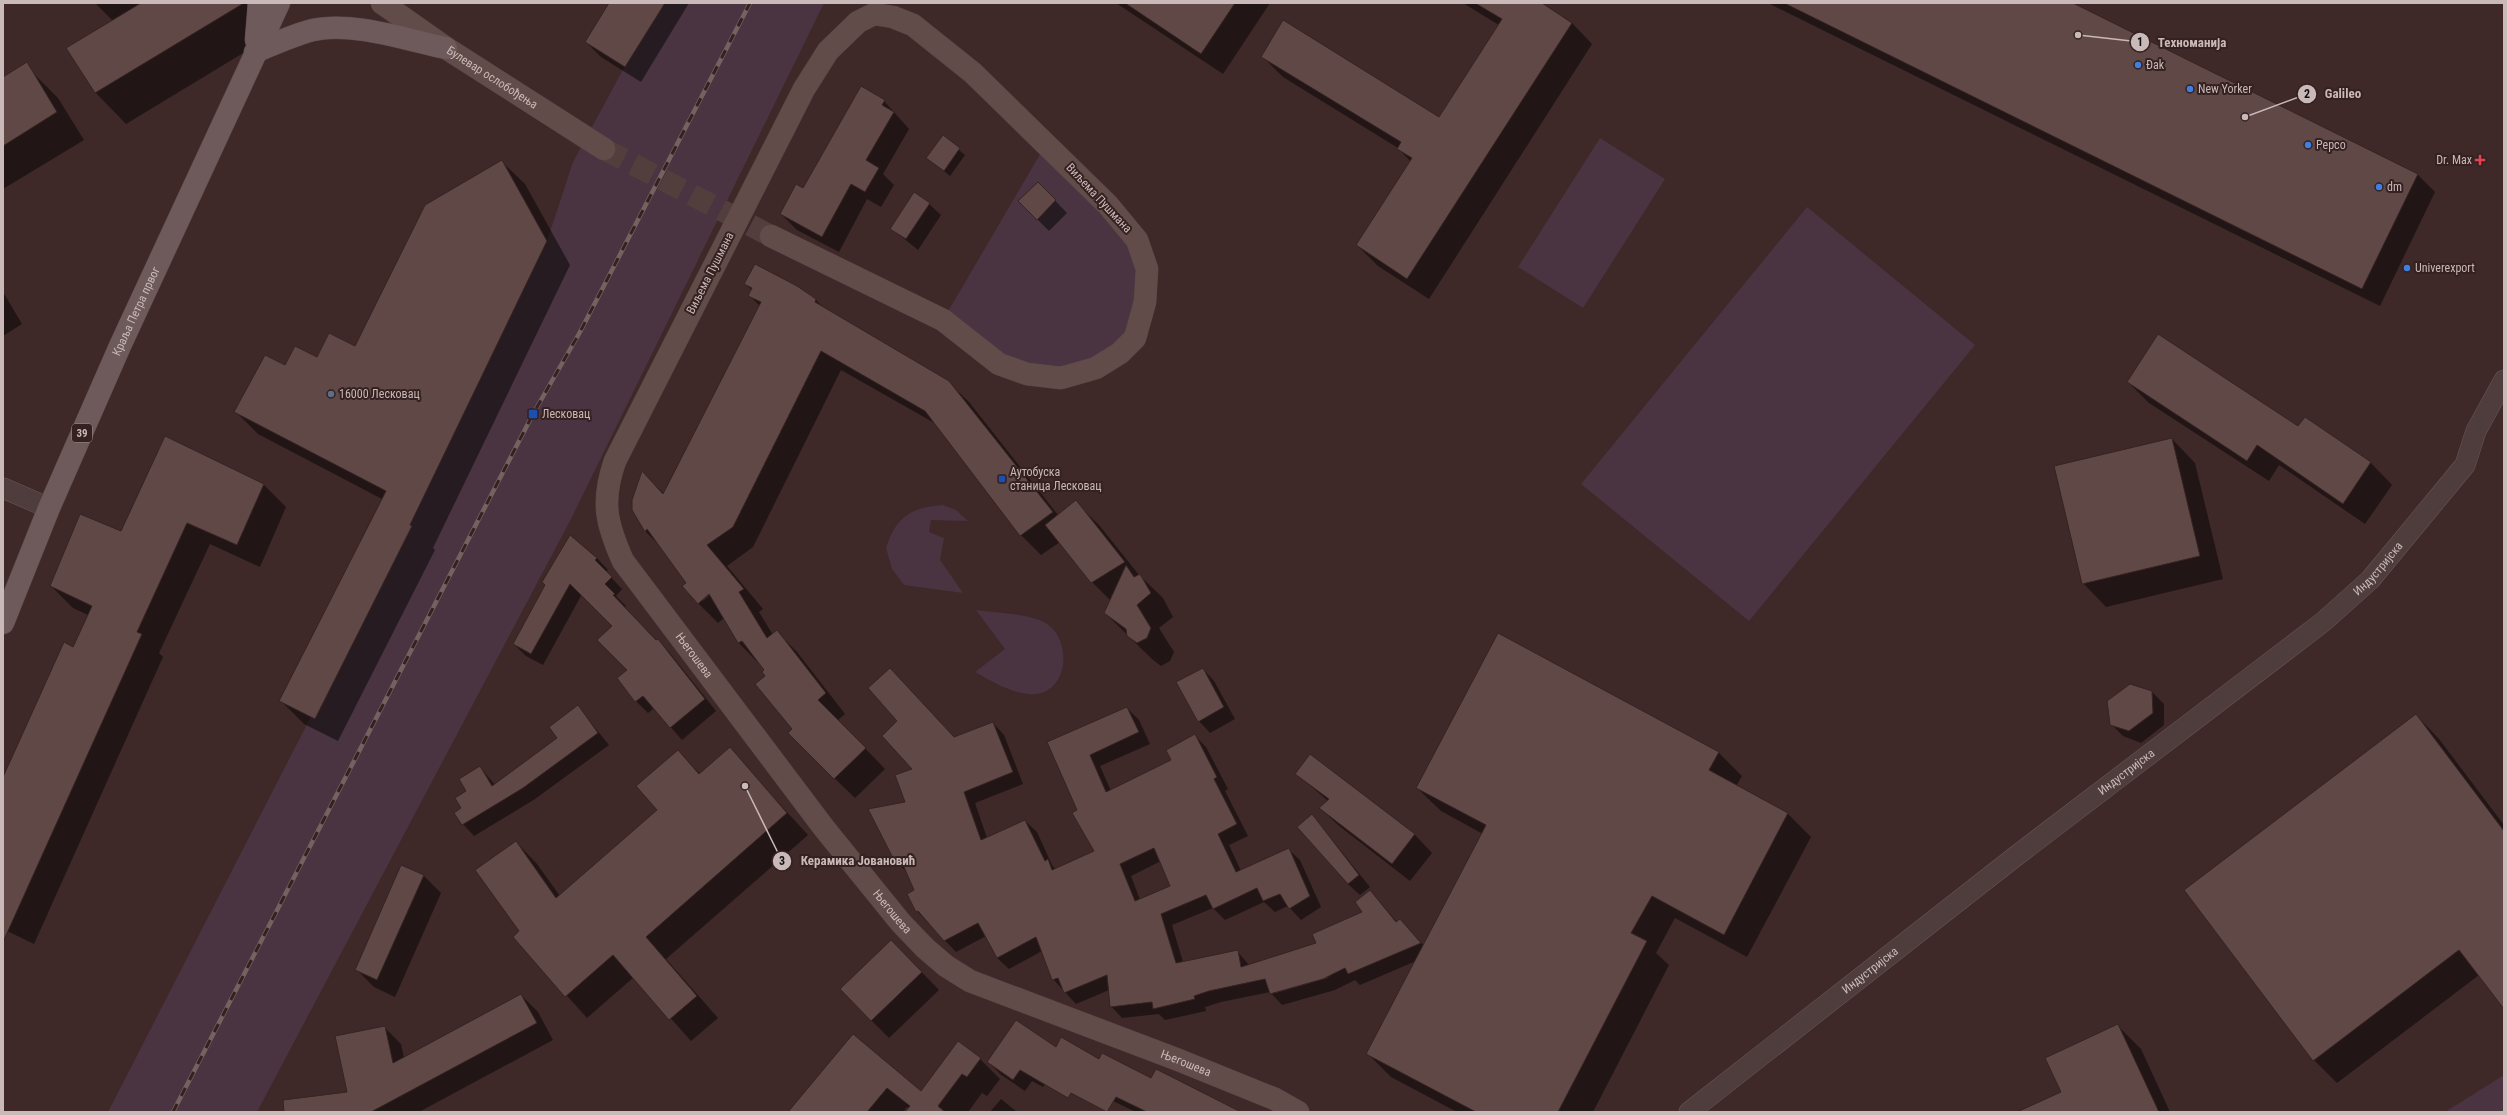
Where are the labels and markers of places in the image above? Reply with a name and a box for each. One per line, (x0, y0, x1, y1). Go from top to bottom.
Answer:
callout: Техноманија (2130, 30, 2234, 55)
place label: Đak (2146, 58, 2165, 72)
marker: Đak (2133, 60, 2143, 70)
callout: Galileo (2297, 81, 2369, 106)
place label: New Yorker (2198, 82, 2252, 96)
marker: New Yorker (2185, 84, 2195, 94)
place label: Pepco (2316, 138, 2346, 152)
marker: Pepco (2303, 140, 2313, 150)
place label: Dr. Max (2436, 153, 2472, 167)
marker: Dr. Max (2475, 155, 2485, 165)
place label: dm (2387, 180, 2402, 194)
marker: dm (2374, 182, 2384, 192)
place label: Univerexport (2415, 261, 2475, 275)
marker: Univerexport (2402, 263, 2412, 273)
place label: 16000 Лесковац (339, 387, 420, 401)
marker: 16000 Лесковац (326, 389, 336, 399)
place label: Лесковац (542, 407, 590, 421)
marker: Лесковац (527, 408, 539, 420)
place label: Аутобуска станица Лесковац (1010, 465, 1102, 493)
marker: Аутобуска станица Лесковац (997, 474, 1007, 484)
callout: Керамика Јовановић (772, 848, 923, 873)

